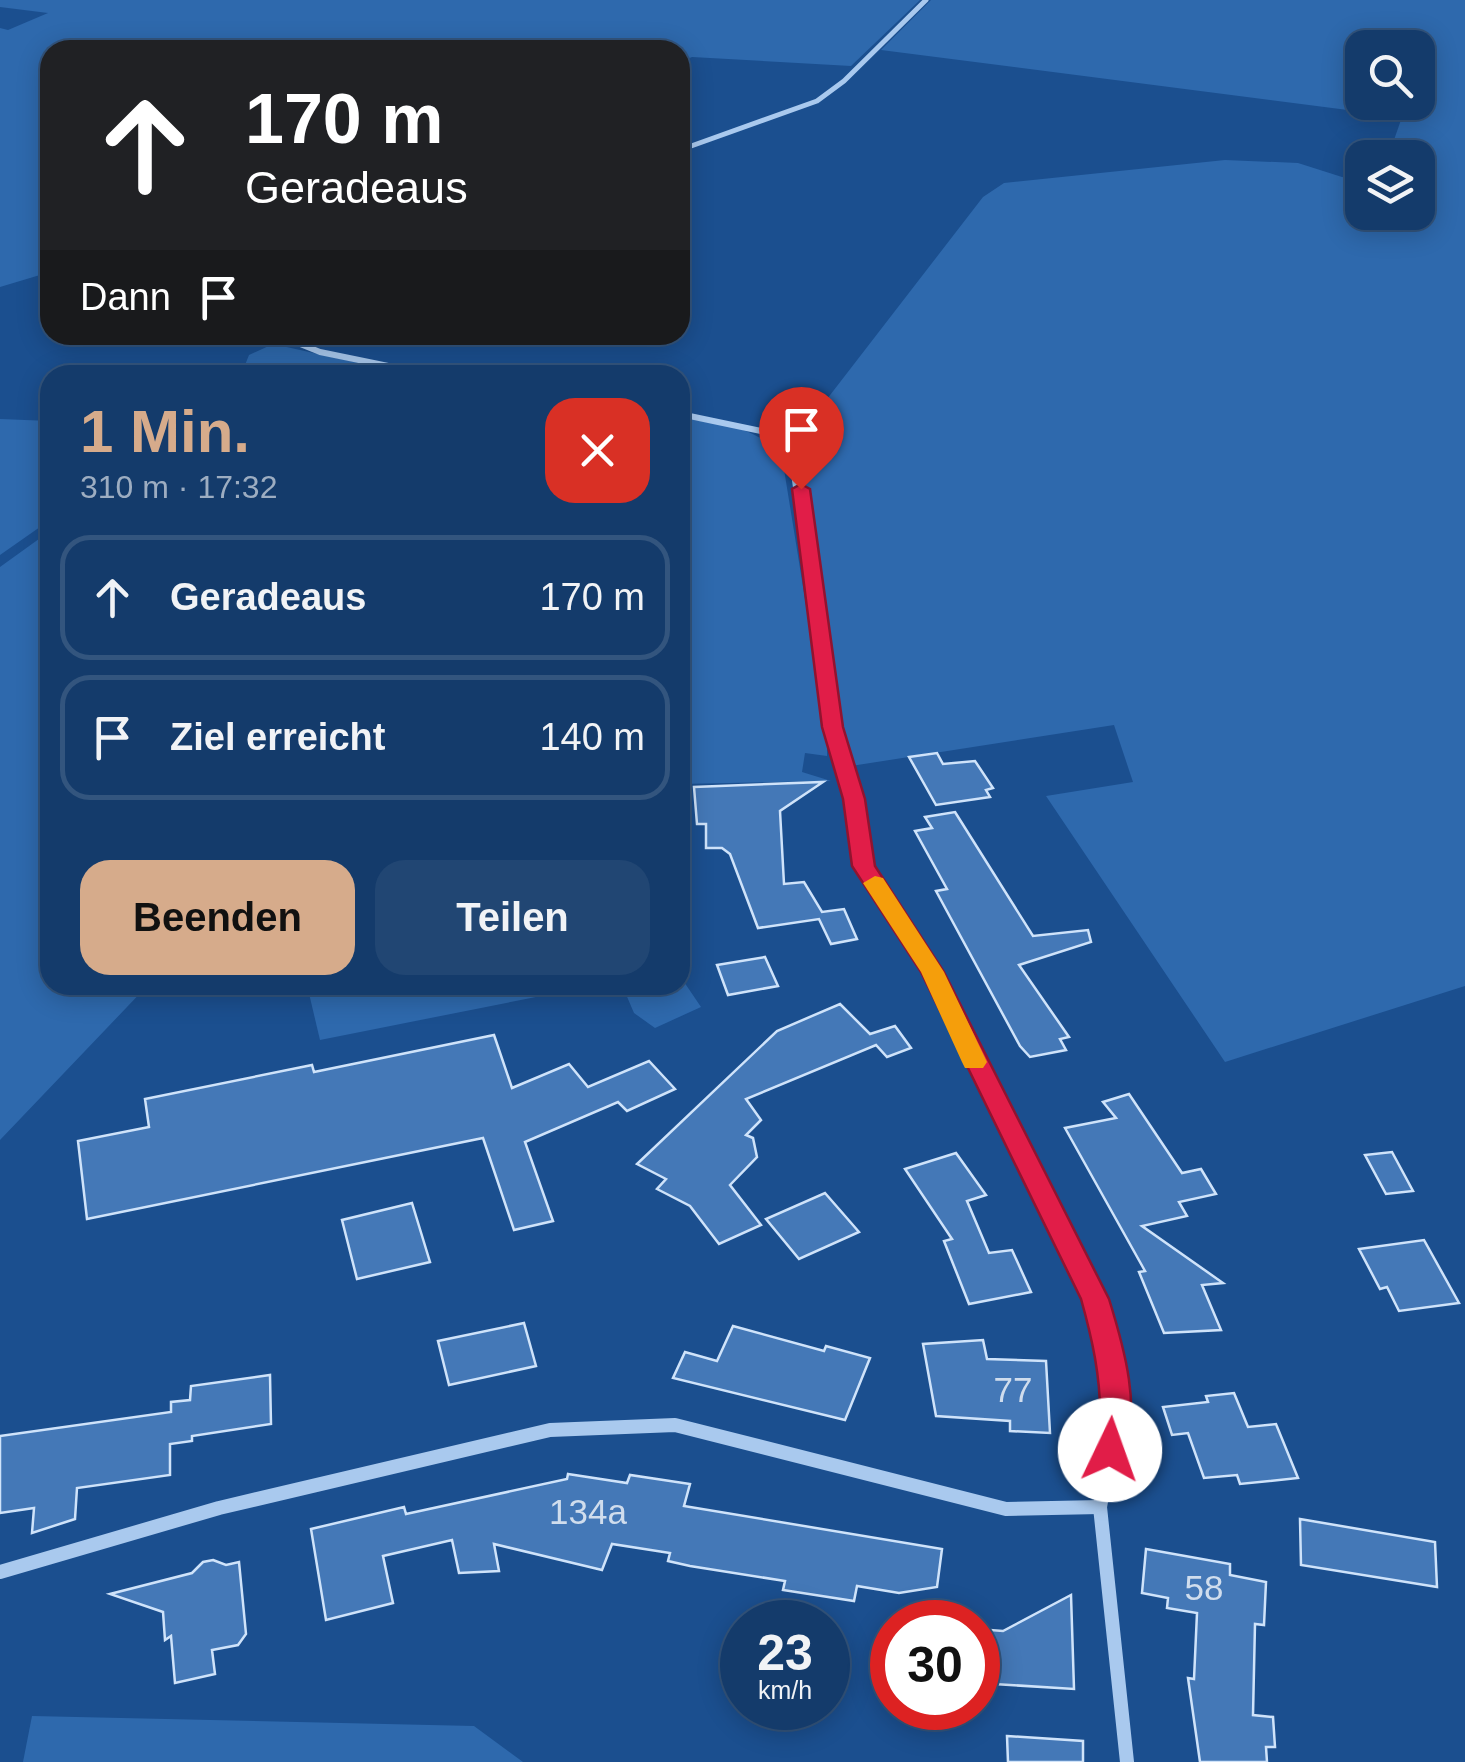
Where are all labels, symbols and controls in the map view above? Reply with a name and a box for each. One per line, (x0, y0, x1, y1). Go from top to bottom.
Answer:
map controls (1345, 30, 1435, 230)
button: search (1345, 30, 1435, 120)
icon: ahead (80, 80, 210, 210)
text: 170 m (245, 80, 443, 158)
button: layers (1345, 140, 1435, 230)
text: Geradeaus (245, 162, 468, 213)
icon: arrive (191, 270, 246, 325)
text: Dann (80, 276, 171, 318)
pin (759, 387, 844, 490)
text: 1 Min. (80, 398, 250, 465)
button: close (545, 398, 650, 503)
icon: arrive (774, 402, 829, 457)
text: 310 m · 17:32 (80, 469, 277, 505)
icon: ahead (85, 570, 140, 625)
text: Geradeaus (170, 576, 366, 618)
text: 170 m (539, 576, 645, 618)
icon: arrive (85, 710, 140, 765)
text: Ziel erreicht (170, 716, 385, 758)
text: 140 m (539, 716, 645, 758)
button: Beenden (80, 860, 355, 975)
button: Teilen (375, 860, 650, 975)
house number: 77 (994, 1370, 1032, 1409)
position arrow (1058, 1398, 1162, 1502)
house number: 134a (549, 1492, 627, 1531)
house number: 58 (1185, 1568, 1223, 1607)
speed limit sign: 30 (870, 1600, 1000, 1730)
text: 23 (757, 1625, 813, 1681)
text: km/h (758, 1676, 812, 1704)

